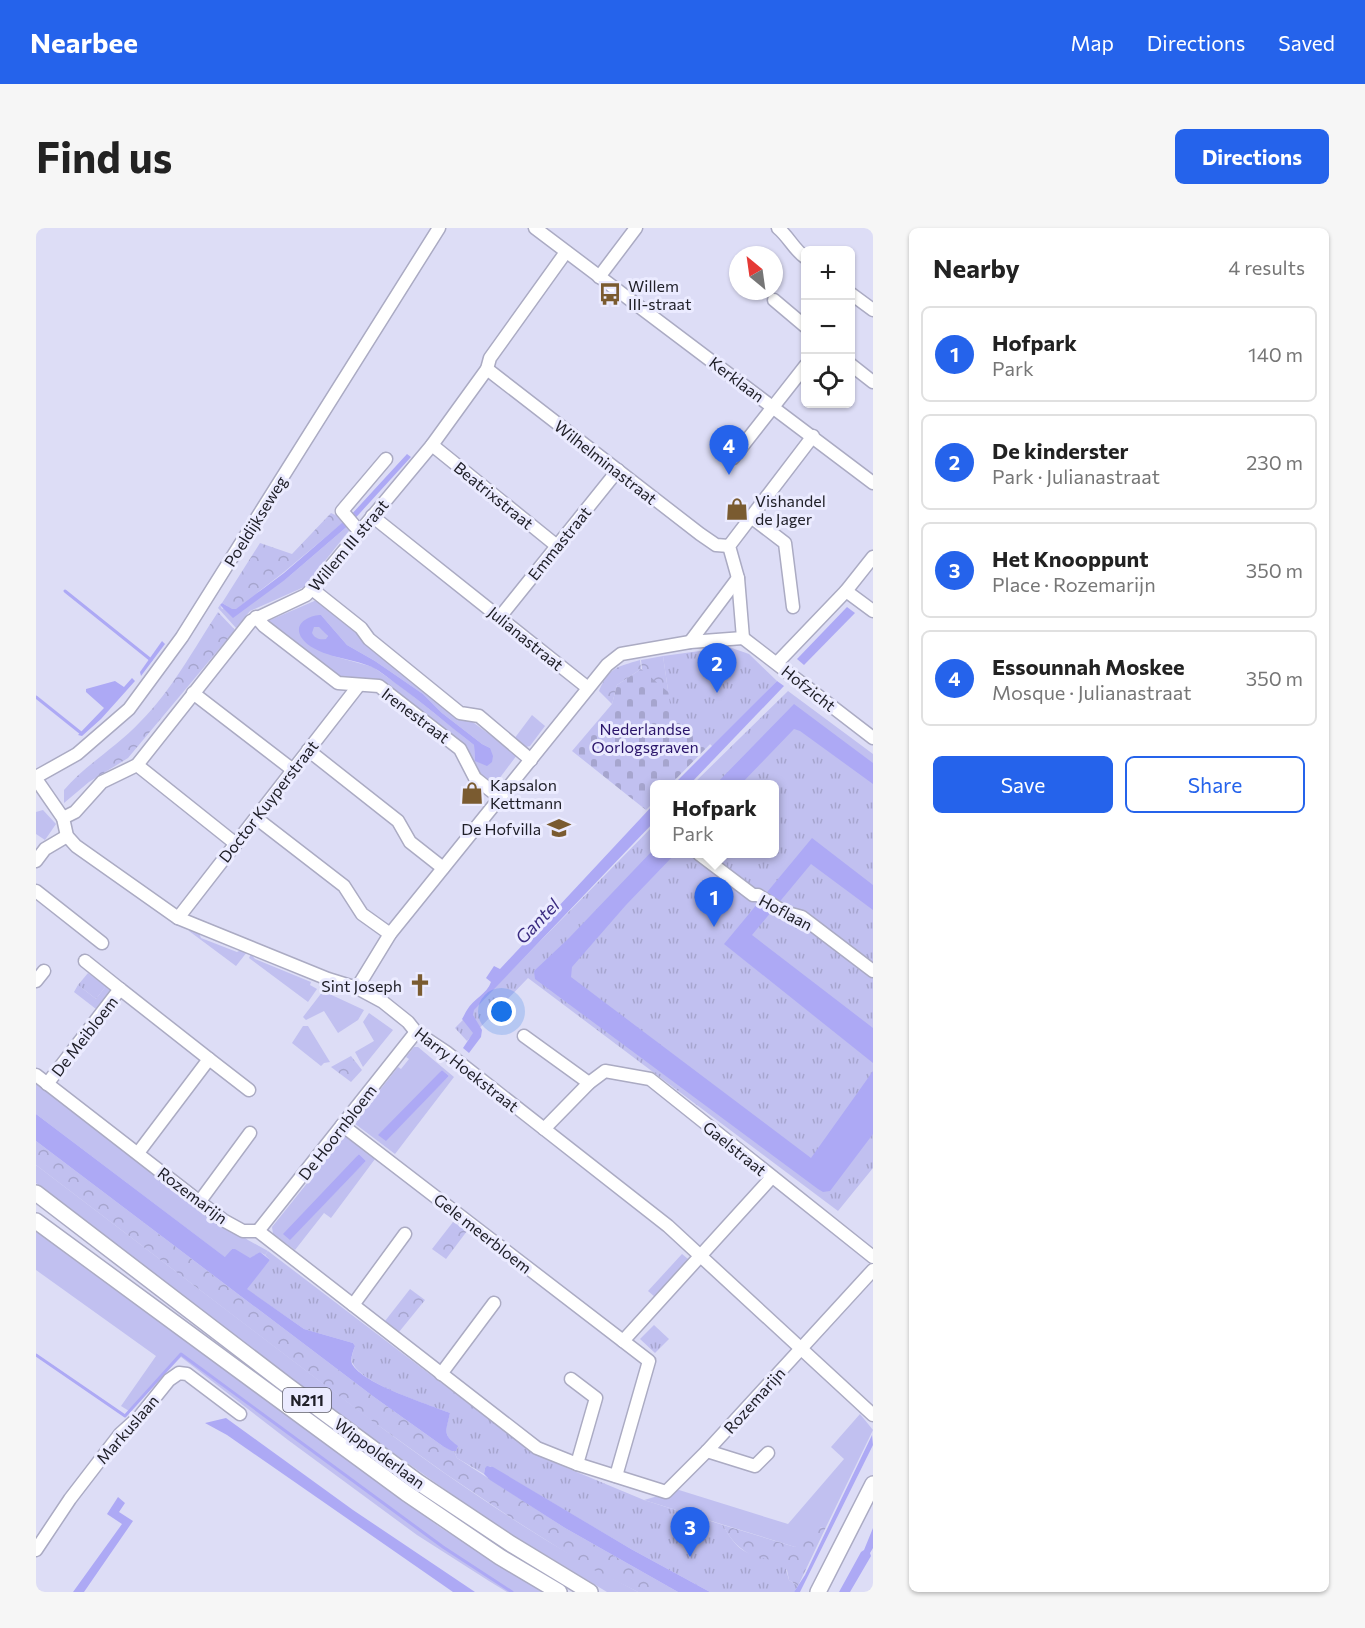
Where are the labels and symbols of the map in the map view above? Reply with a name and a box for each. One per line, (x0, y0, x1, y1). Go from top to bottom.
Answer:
north arrow (729, 246, 783, 300)
place label: Willem III-straat (628, 276, 692, 313)
bus stop icon: Willem III-straat (597, 281, 623, 307)
street label: Kerklaan (706, 352, 768, 406)
street label: Wilhelminastraat (551, 416, 661, 508)
pin: 4 (710, 426, 748, 475)
street label: Beatrixstraat (451, 457, 538, 533)
street label: Poeldijkseweg (220, 472, 291, 570)
place label: Vishandel de Jager (755, 491, 826, 528)
street label: Willem III straat (304, 495, 392, 595)
shop icon: Vishandel de Jager (724, 496, 750, 522)
street label: Emmastraat (524, 502, 595, 584)
street label: Julianastraat (485, 602, 568, 674)
pin: 2 (698, 644, 736, 693)
street label: Hofzicht (778, 661, 840, 715)
street label: Irenestraat (378, 683, 454, 747)
park label: Nederlandse Oorlogsgraven (591, 719, 699, 756)
street label: Doctor Kuyperstraat (214, 736, 322, 866)
place label: Kapsalon Kettmann (490, 775, 562, 812)
shop icon: Kapsalon Kettmann (459, 780, 485, 806)
school or university icon: De Hofvilla (546, 815, 572, 841)
place label: De Hofvilla (461, 819, 541, 838)
pin: 1 (694, 878, 734, 927)
street label: Hoflaan (756, 890, 816, 934)
water label: Gantel (510, 894, 564, 948)
church icon: Sint Joseph (407, 972, 433, 998)
place label: Sint Joseph (321, 976, 402, 995)
street label: De Meibloem (47, 992, 121, 1080)
your location (487, 997, 516, 1026)
street label: Harry Hoekstraat (411, 1023, 523, 1116)
street label: De Hoornbloem (294, 1081, 380, 1183)
street label: Gaelstraat (700, 1117, 771, 1180)
street label: Rozemarijn (154, 1163, 232, 1227)
street label: Gele meerbloem (430, 1189, 536, 1277)
street label: Rozemarijn (719, 1363, 789, 1437)
road number: N211 (283, 1388, 331, 1412)
street label: Markuslaan (92, 1391, 162, 1467)
street label: Wippolderlaan (331, 1414, 429, 1492)
pin: 3 (670, 1508, 710, 1557)

